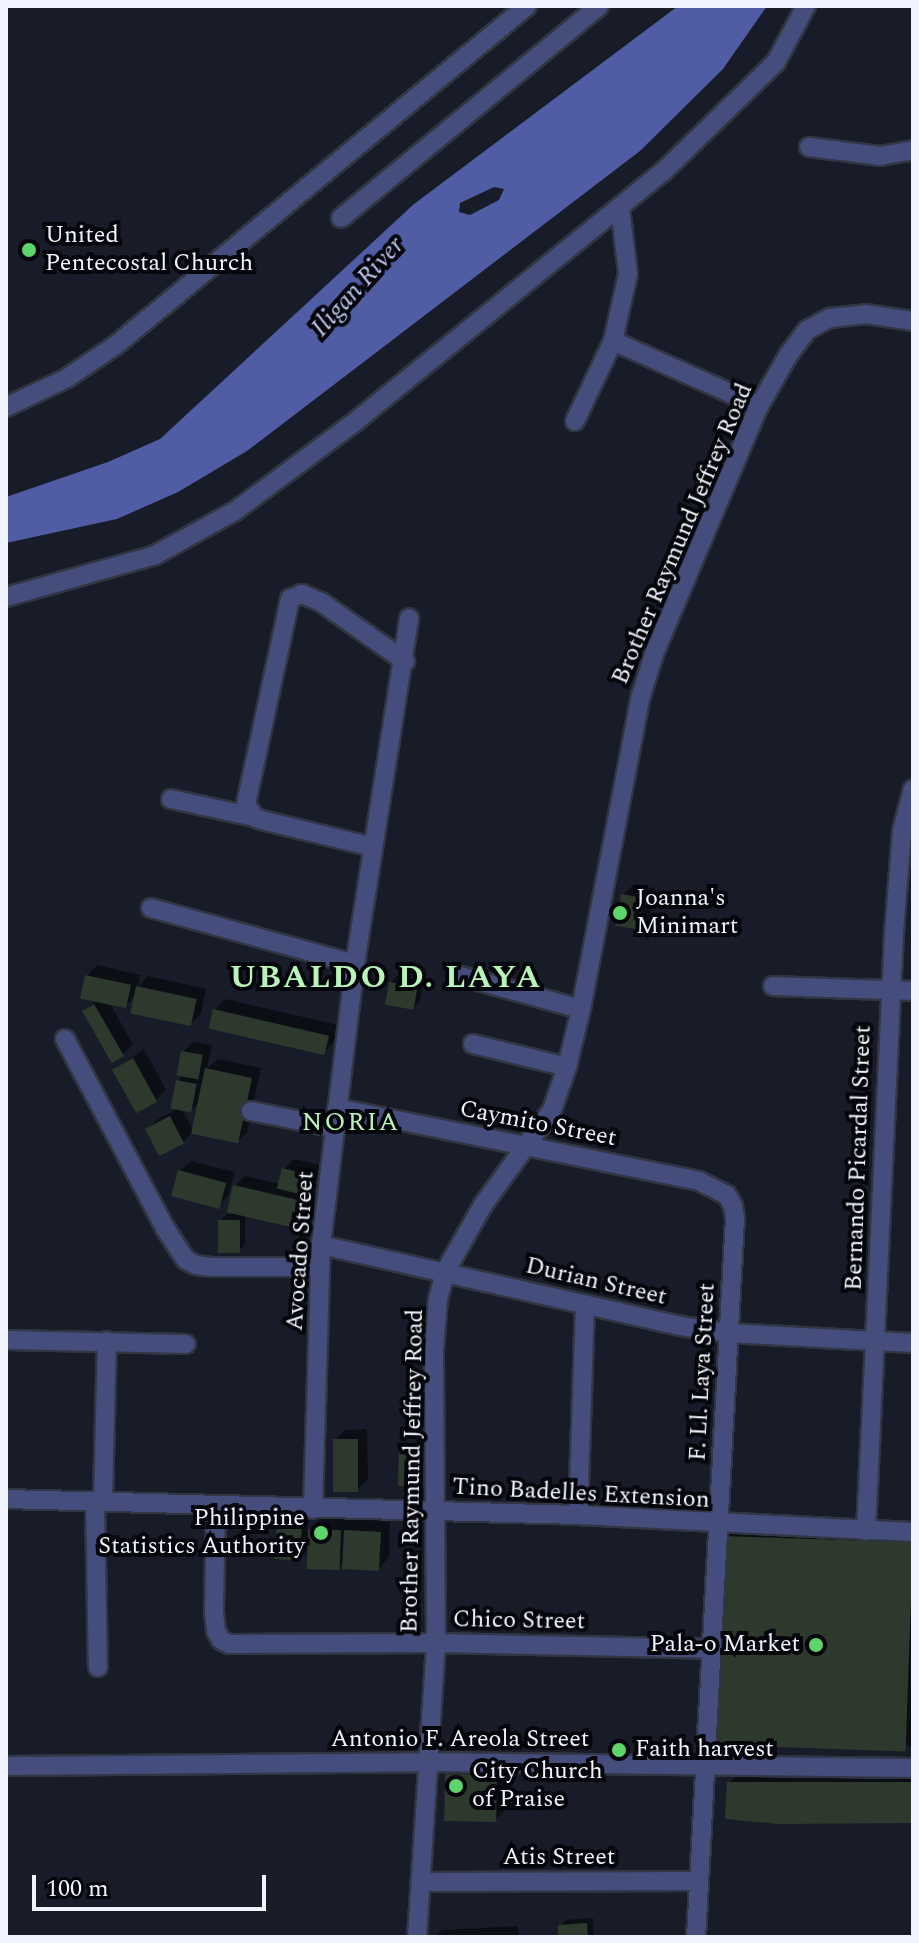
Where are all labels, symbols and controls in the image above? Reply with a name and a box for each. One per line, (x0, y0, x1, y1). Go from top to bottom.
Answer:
place label: United Pentecostal Church (45, 222, 253, 278)
water label: Iligan River (305, 231, 411, 343)
marker: United Pentecostal Church (20, 241, 38, 259)
street label: Brother Raymund Jeffrey Road (606, 379, 760, 689)
place label: Joanna's Minimart (636, 885, 738, 941)
marker: Joanna's Minimart (611, 904, 629, 922)
district label: UBALDO D. LAYA (230, 959, 542, 997)
street label: Bernando Picardal Street (840, 1025, 878, 1291)
street label: Caymito Street (457, 1095, 619, 1153)
district label: NORIA (302, 1107, 400, 1139)
street label: Avocado Street (281, 1170, 321, 1332)
street label: Durian Street (523, 1252, 669, 1312)
street label: F. Ll. Laya Street (684, 1282, 722, 1462)
street label: Brother Raymund Jeffrey Road (396, 1309, 430, 1633)
street label: Tino Badelles Extension (452, 1473, 710, 1515)
place label: Philippine Statistics Authority (98, 1505, 305, 1561)
marker: Philippine Statistics Authority (312, 1524, 330, 1542)
street label: Chico Street (453, 1605, 585, 1637)
place label: Pala-o Market (650, 1631, 800, 1659)
marker: Pala-o Market (807, 1636, 825, 1654)
street label: Antonio F. Areola Street (331, 1726, 589, 1754)
place label: Faith harvest (635, 1736, 774, 1764)
marker: Faith harvest (610, 1741, 628, 1759)
place label: City Church of Praise (472, 1758, 603, 1814)
marker: City Church of Praise (447, 1777, 465, 1795)
street label: Atis Street (503, 1844, 615, 1872)
scale bar (36, 1859, 270, 1909)
text: 100 m (46, 1871, 109, 1907)

